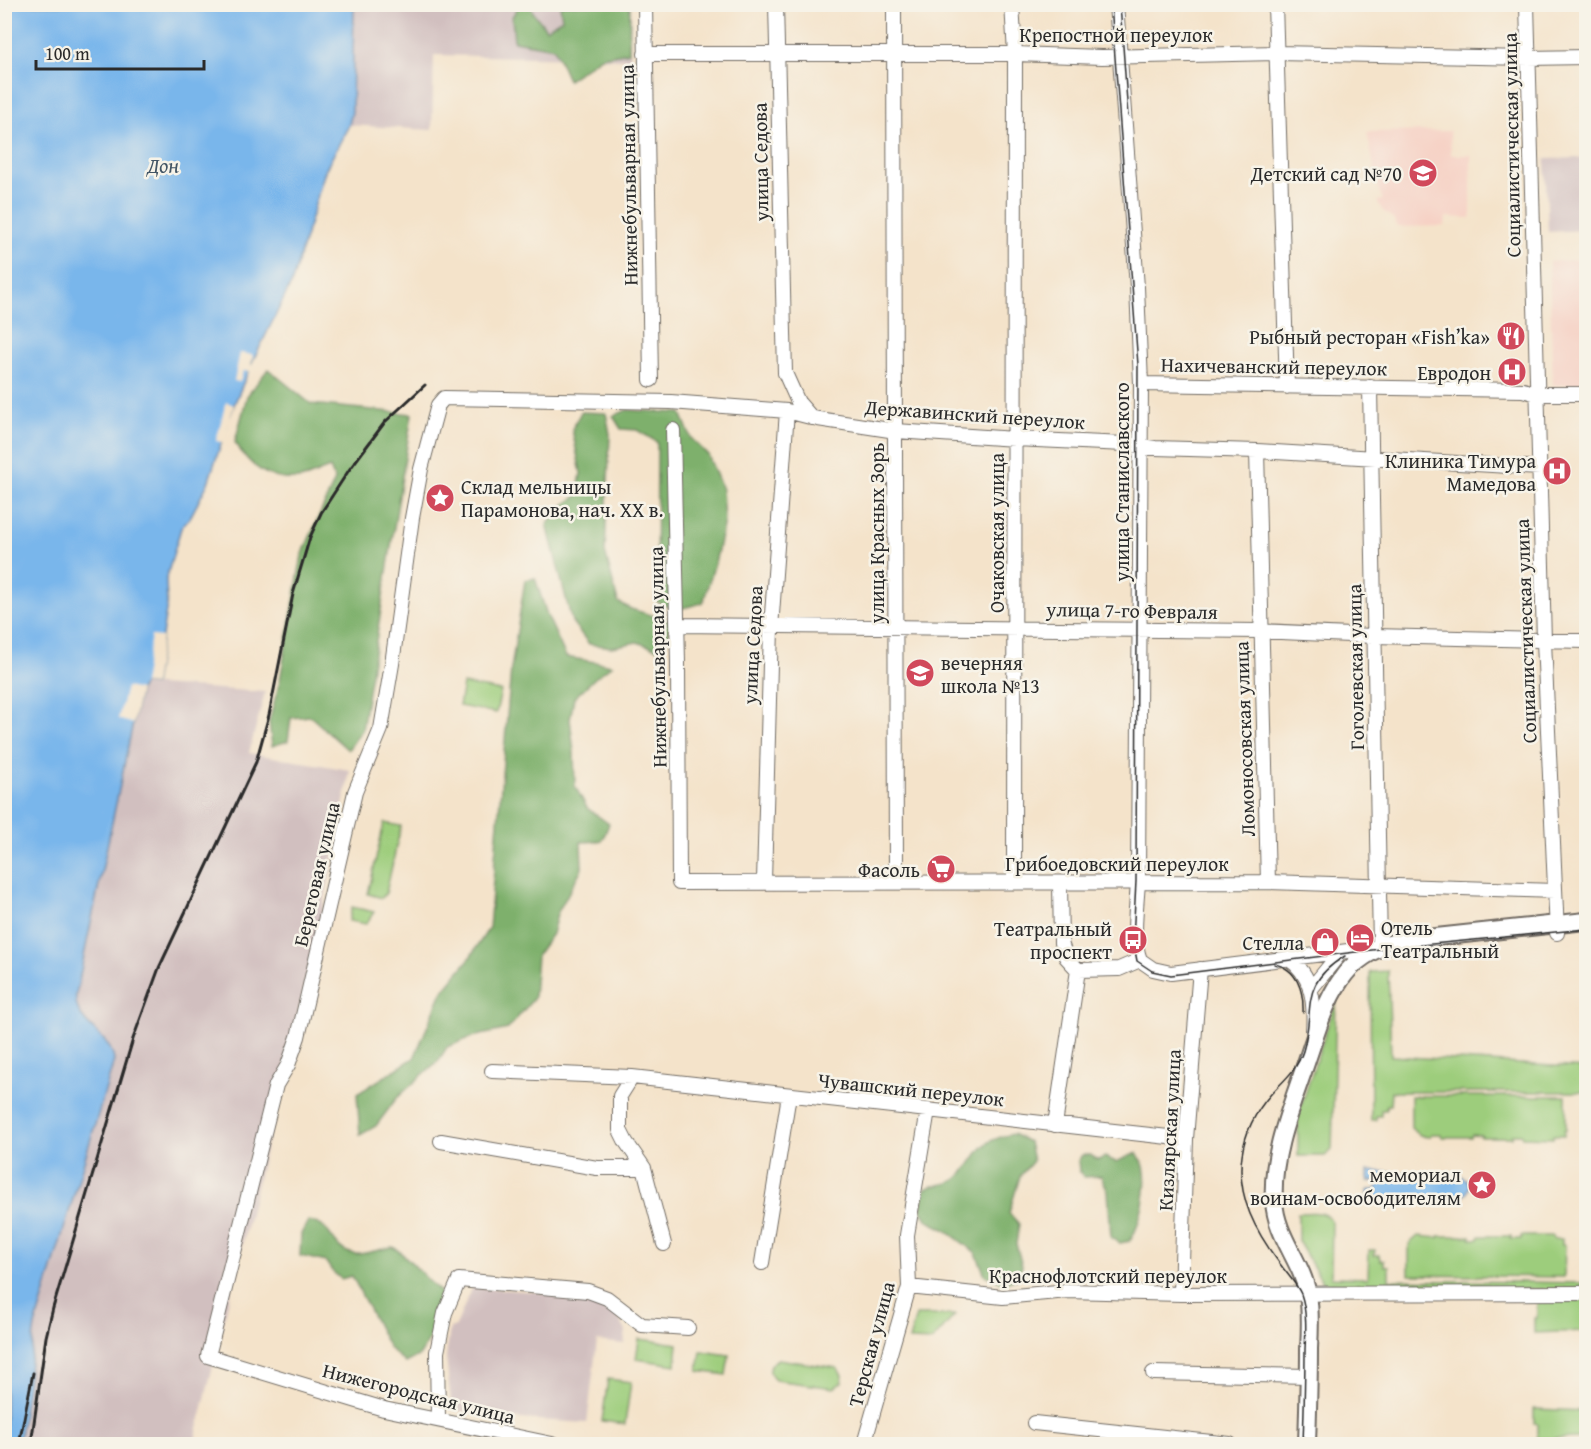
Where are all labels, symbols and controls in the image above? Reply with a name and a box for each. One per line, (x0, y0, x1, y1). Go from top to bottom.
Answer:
street label: Крепостной переулок (1019, 20, 1213, 49)
street label: Социалистическая улица (1495, 32, 1527, 258)
scale bar (36, 33, 204, 71)
text: 100 m (45, 40, 90, 67)
street label: Нижнебульварная улица (612, 64, 644, 286)
street label: улица Седова (744, 102, 776, 223)
water label: Дон (146, 150, 179, 181)
school or university icon: Детский сад №70 (1407, 157, 1439, 189)
place label: Детский сад №70 (1250, 159, 1402, 188)
restaurant icon: Рыбный ресторан «Fish’ka» (1495, 320, 1527, 352)
place label: Рыбный ресторан «Fish’ka» (1249, 322, 1490, 351)
street label: Нахичеванский переулок (1161, 350, 1388, 382)
hospital icon: Евродон (1496, 356, 1528, 388)
place label: Евродон (1417, 358, 1491, 387)
street label: улица Станиславского (1107, 382, 1136, 583)
street label: Державинский переулок (863, 392, 1087, 436)
street label: улица Красных Зорь (862, 443, 891, 624)
place label: Клиника Тимура Мамедова (1385, 446, 1536, 498)
street label: Очаковская улица (982, 452, 1011, 613)
hospital icon: Клиника Тимура Мамедова (1541, 455, 1573, 487)
place label: Склад мельницы Парамонова, нач. XX в. (461, 472, 663, 524)
place icon: Склад мельницы Парамонова, нач. XX в. (424, 482, 456, 514)
street label: Социалистическая улица (1507, 518, 1543, 744)
street label: Нижнебульварная улица (641, 546, 673, 768)
street label: Гоголевская улица (1339, 583, 1371, 750)
street label: улица Седова (734, 584, 770, 706)
street label: улица 7-го Февраля (1045, 594, 1218, 626)
street label: Ломоносовская улица (1226, 640, 1262, 837)
place label: вечерняя школа №13 (941, 648, 1040, 700)
school or university icon: вечерняя школа №13 (904, 657, 936, 689)
street label: Береговая улица (285, 798, 347, 949)
street label: Грибоедовский переулок (1005, 849, 1229, 878)
supermarket icon: Фасоль (925, 853, 957, 885)
place label: Фасоль (858, 855, 920, 884)
place label: Отель Театральный (1381, 913, 1499, 965)
place label: Театральный проспект (994, 914, 1112, 966)
hotel icon: Отель Театральный (1344, 922, 1376, 954)
bus stop icon: Театральный проспект (1117, 924, 1149, 956)
shop icon: Стелла (1309, 926, 1341, 958)
place label: Стелла (1243, 928, 1304, 957)
street label: Кизлярская улица (1150, 1048, 1188, 1212)
street label: Чувашский переулок (816, 1065, 1006, 1113)
place label: мемориал воинам-освободителям (1250, 1160, 1461, 1212)
place icon: мемориал воинам-освободителям (1466, 1169, 1498, 1201)
street label: Краснофлотский переулок (989, 1261, 1227, 1290)
street label: Терская улица (840, 1278, 902, 1410)
street label: Нижегородская улица (320, 1355, 519, 1431)

